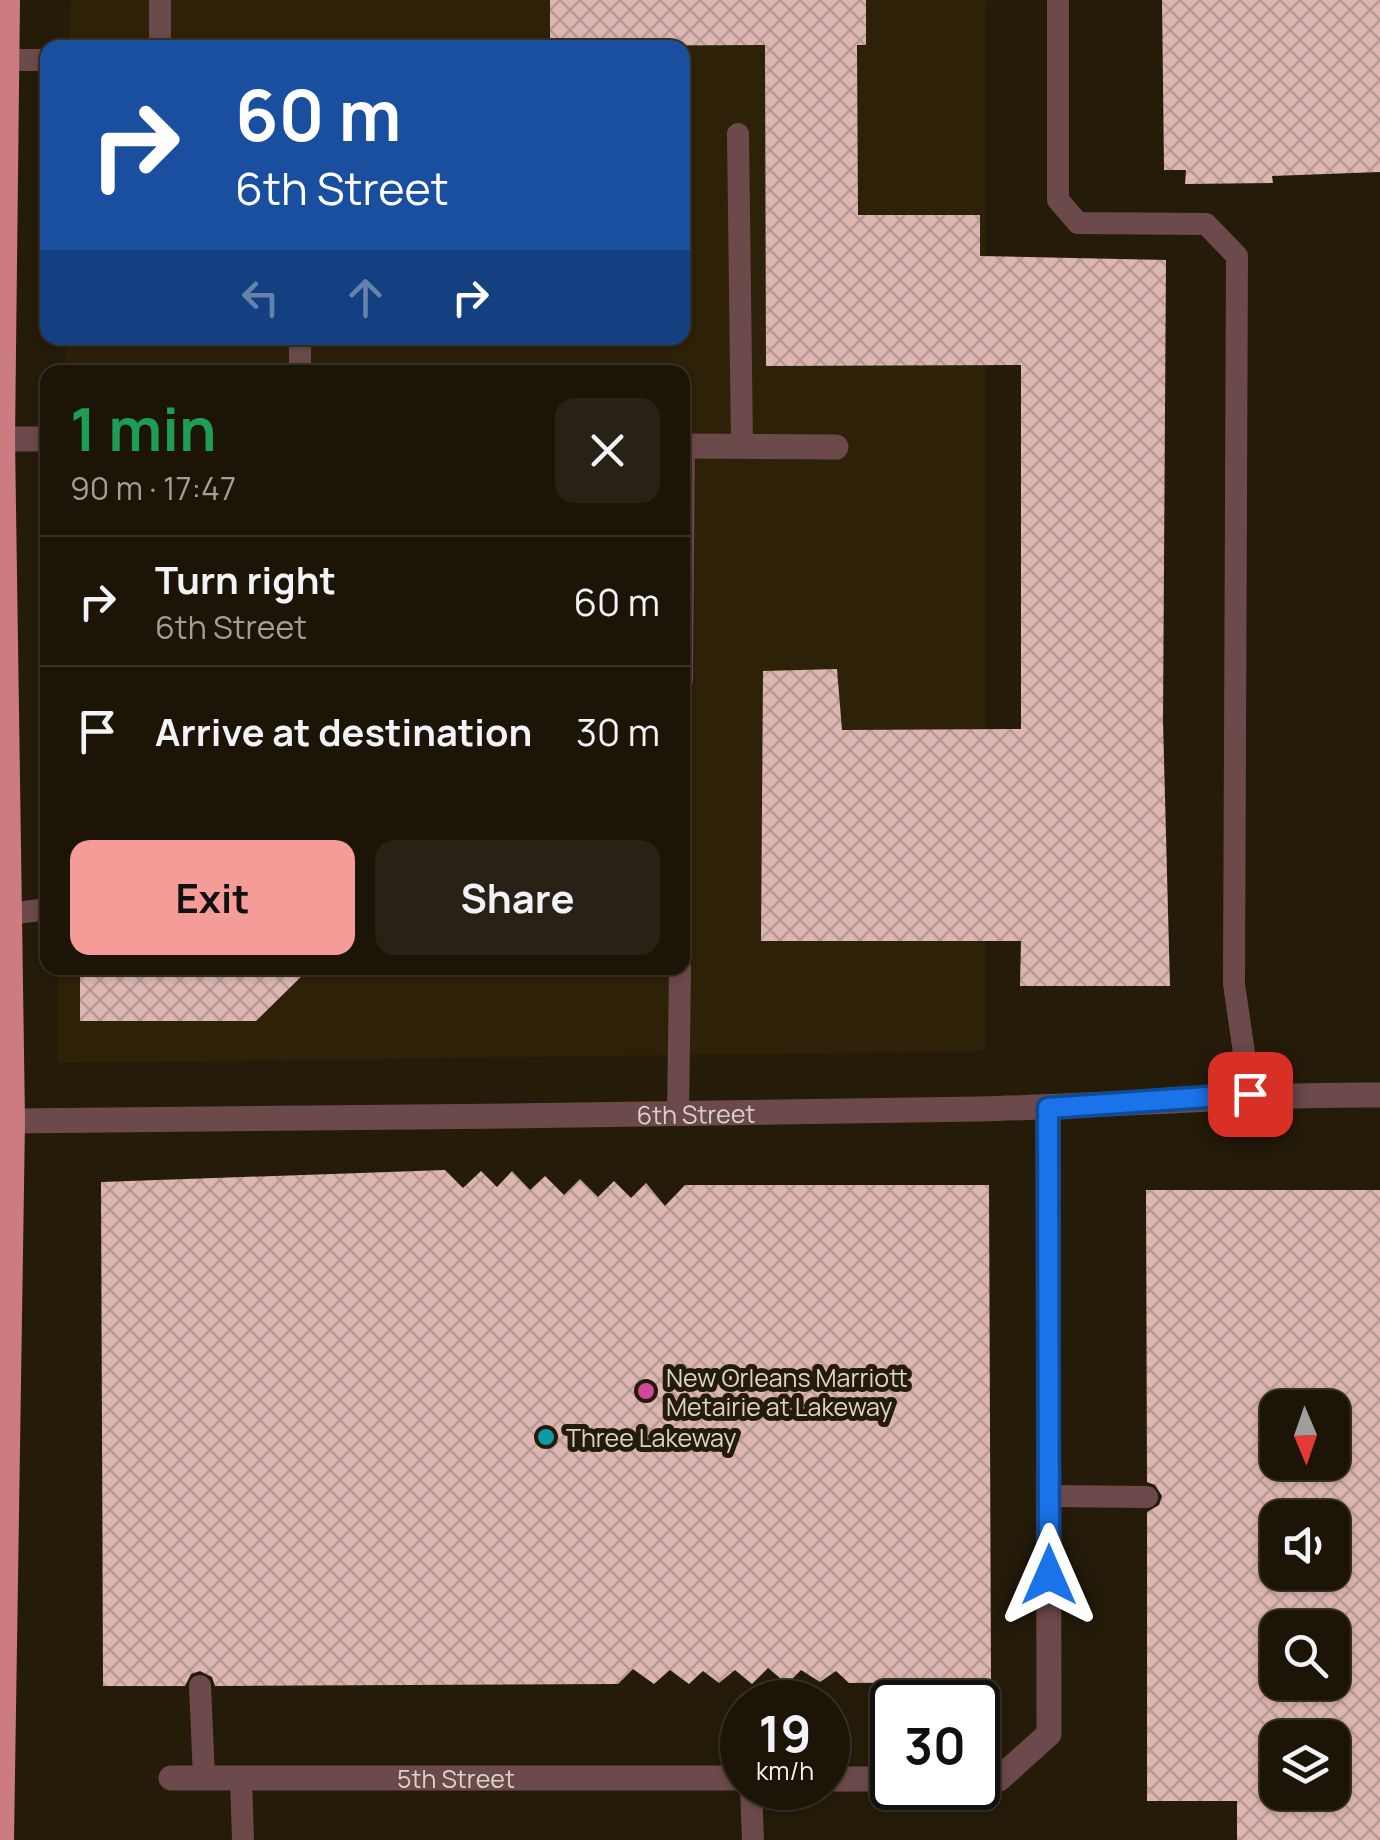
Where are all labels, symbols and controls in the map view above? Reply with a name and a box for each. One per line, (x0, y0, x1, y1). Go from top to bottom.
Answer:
text: 60 m (235, 66, 402, 162)
icon: right (70, 80, 200, 210)
text: 6th Street (235, 157, 449, 219)
icon: left (233, 270, 288, 325)
icon: ahead (338, 270, 393, 325)
icon: right (443, 270, 498, 325)
text: 1 min (70, 387, 217, 469)
button: close (555, 398, 660, 503)
text: 90 m · 17:47 (70, 466, 236, 510)
text: Turn right (155, 553, 336, 605)
icon: right (70, 574, 125, 629)
text: 60 m (573, 575, 660, 627)
text: 6th Street (155, 605, 307, 649)
icon: arrive (70, 704, 125, 759)
text: Arrive at destination (155, 705, 532, 757)
text: 30 m (576, 705, 660, 757)
button: Exit (70, 840, 355, 955)
button: Share (375, 840, 660, 955)
pin (1208, 1052, 1293, 1137)
icon: arrive (1223, 1067, 1278, 1122)
street label: 6th Street (636, 1095, 756, 1132)
place label: New Orleans Marriott Metairie at Lakeway (666, 1360, 908, 1424)
marker: New Orleans Marriott Metairie at Lakeway (635, 1380, 657, 1402)
north arrow (1260, 1390, 1350, 1480)
map controls (1260, 1390, 1350, 1810)
place label: Three Lakeway (566, 1420, 736, 1455)
marker: Three Lakeway (535, 1426, 557, 1448)
button: sound (1260, 1500, 1350, 1590)
position arrow (997, 1523, 1101, 1627)
button: search (1260, 1610, 1350, 1700)
speed limit sign: 30 (870, 1680, 1000, 1810)
text: 19 (759, 1699, 811, 1767)
button: layers (1260, 1720, 1350, 1810)
text: km/h (756, 1753, 814, 1788)
street label: 5th Street (397, 1761, 515, 1796)

